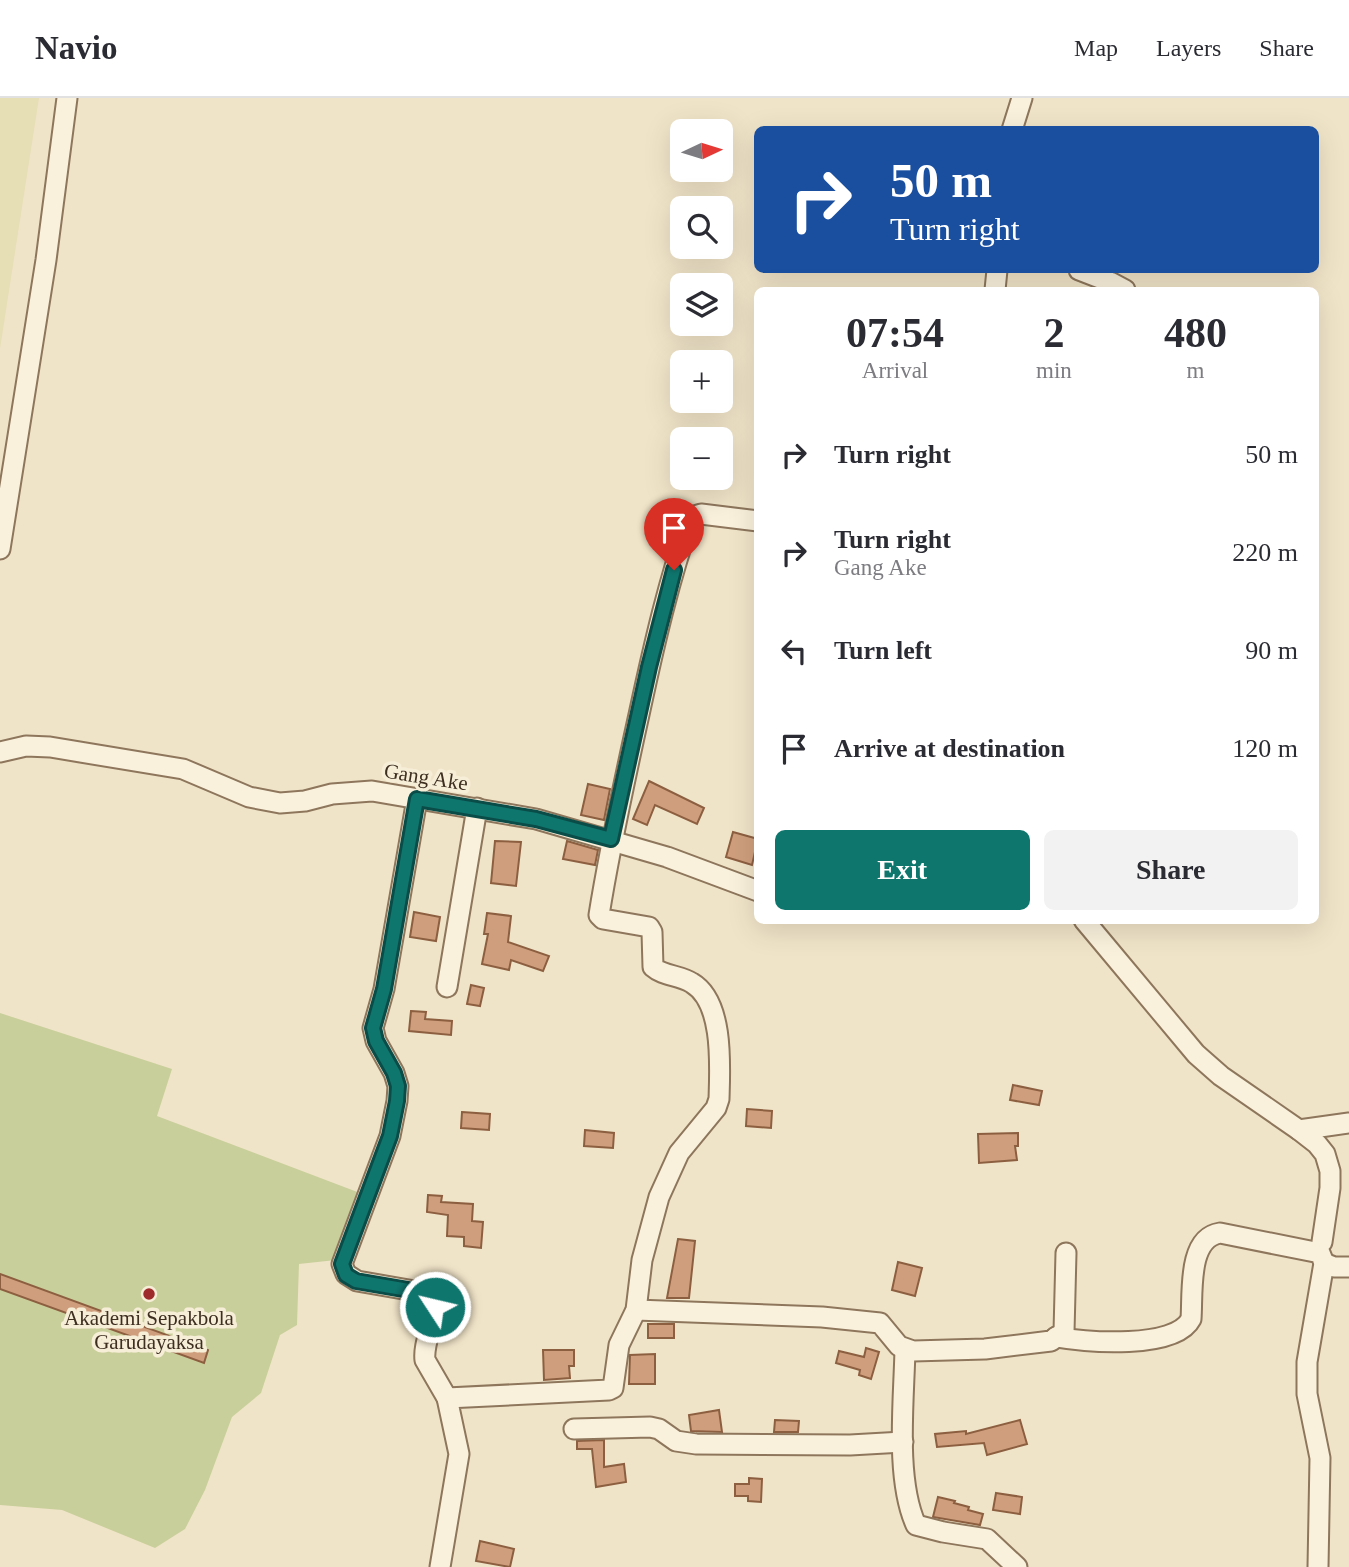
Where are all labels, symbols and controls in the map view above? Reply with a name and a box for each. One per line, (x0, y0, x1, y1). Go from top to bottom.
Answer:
text: Navio (35, 30, 118, 66)
text: Map (1074, 35, 1118, 61)
text: Layers (1156, 35, 1221, 61)
text: Share (1259, 35, 1314, 61)
north arrow (670, 119, 733, 182)
map controls (670, 119, 733, 490)
text: 50 m (890, 153, 992, 208)
icon: right (775, 154, 866, 245)
button: search (670, 196, 733, 259)
text: Turn right (890, 211, 1020, 247)
button: layers (670, 273, 733, 336)
text: 07:54 (846, 310, 944, 356)
text: 2 (1043, 310, 1064, 356)
text: 480 (1164, 310, 1227, 356)
button: + (670, 350, 733, 413)
text: Arrival (862, 358, 928, 383)
text: min (1036, 358, 1072, 383)
text: m (1186, 358, 1204, 383)
button: − (670, 427, 733, 490)
icon: right (775, 436, 813, 474)
text: Turn right (834, 440, 951, 469)
text: 50 m (1245, 440, 1298, 469)
pin (644, 498, 704, 570)
icon: arrive (655, 509, 693, 547)
text: Turn right (834, 525, 951, 554)
icon: right (775, 534, 813, 572)
text: 220 m (1232, 538, 1298, 567)
text: Gang Ake (834, 555, 927, 580)
icon: left (775, 632, 813, 670)
text: Turn left (834, 636, 932, 665)
text: 90 m (1245, 636, 1298, 665)
icon: arrive (775, 730, 813, 768)
text: Arrive at destination (834, 734, 1065, 763)
text: 120 m (1232, 734, 1298, 763)
street label: Gang Ake (382, 759, 470, 795)
button: Exit (775, 830, 1030, 910)
button: Share (1044, 830, 1298, 910)
position arrow (398, 1270, 472, 1344)
marker: Akademi Sepakbola Garudayaksa (141, 1286, 157, 1302)
place label: Akademi Sepakbola Garudayaksa (64, 1306, 235, 1354)

